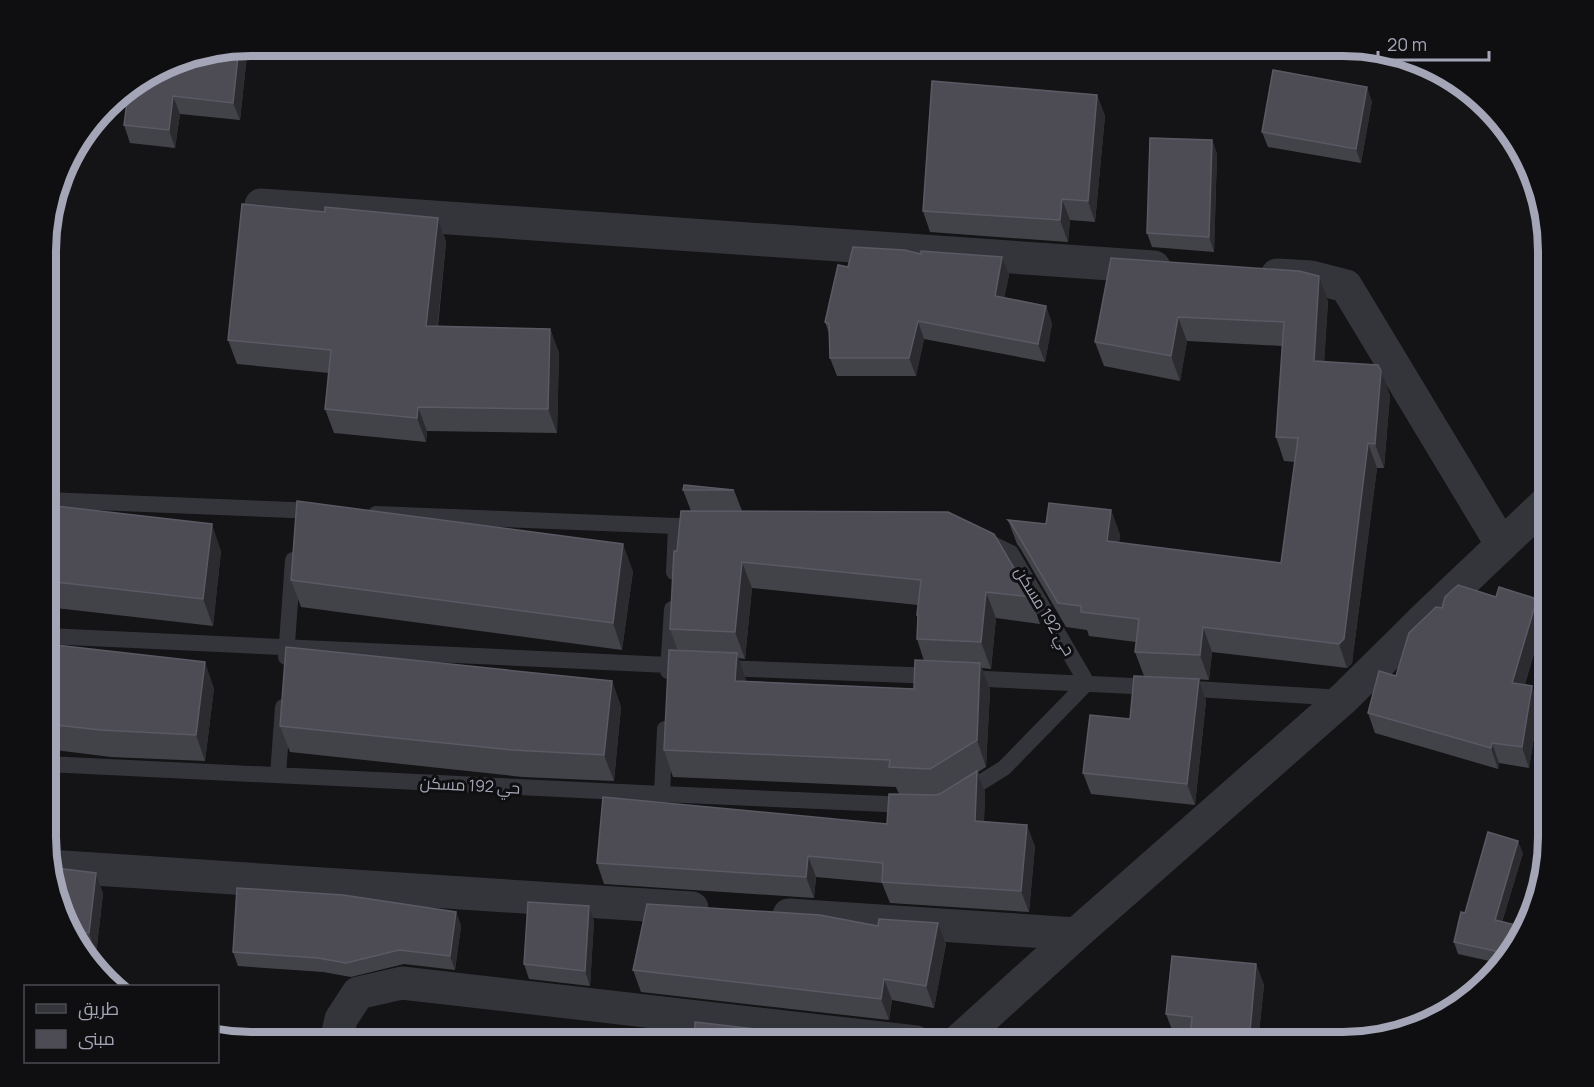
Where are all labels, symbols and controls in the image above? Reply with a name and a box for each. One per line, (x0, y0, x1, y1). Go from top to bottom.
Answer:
scale bar (1378, 24, 1489, 62)
text: 20 m (1387, 32, 1427, 56)
street label: حي 192 مسكن (1007, 562, 1080, 661)
street label: حي 192 مسكن (419, 771, 521, 802)
legend (24, 985, 219, 1063)
text: طريق (78, 996, 119, 1021)
text: مبنى (78, 1026, 115, 1050)

